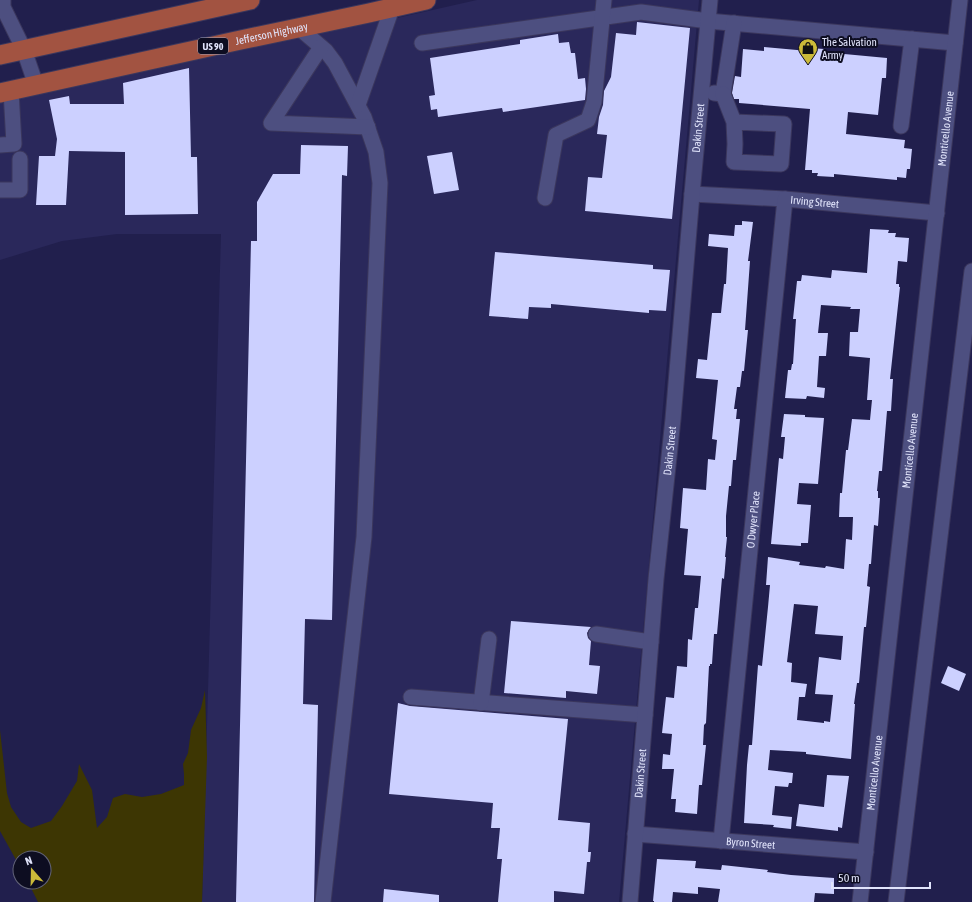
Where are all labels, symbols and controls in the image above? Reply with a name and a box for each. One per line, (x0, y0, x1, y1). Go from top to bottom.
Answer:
street label: Jefferson Highway (234, 20, 309, 47)
place label: The Salvation Army (822, 36, 877, 61)
shop icon: The Salvation Army (797, 37, 819, 65)
road number: US 90 (198, 38, 228, 54)
street label: Monticello Avenue (936, 91, 956, 167)
street label: Dakin Street (690, 103, 706, 153)
street label: Irving Street (790, 194, 840, 210)
street label: Monticello Avenue (900, 413, 920, 489)
street label: Dakin Street (661, 426, 678, 476)
street label: O Dwyer Place (744, 490, 762, 549)
street label: Monticello Avenue (864, 735, 884, 811)
street label: Dakin Street (632, 748, 648, 799)
street label: Byron Street (726, 835, 776, 851)
north arrow (12, 850, 52, 890)
text: N (23, 854, 34, 867)
scale bar (832, 864, 930, 890)
text: 50 m (838, 871, 860, 885)

